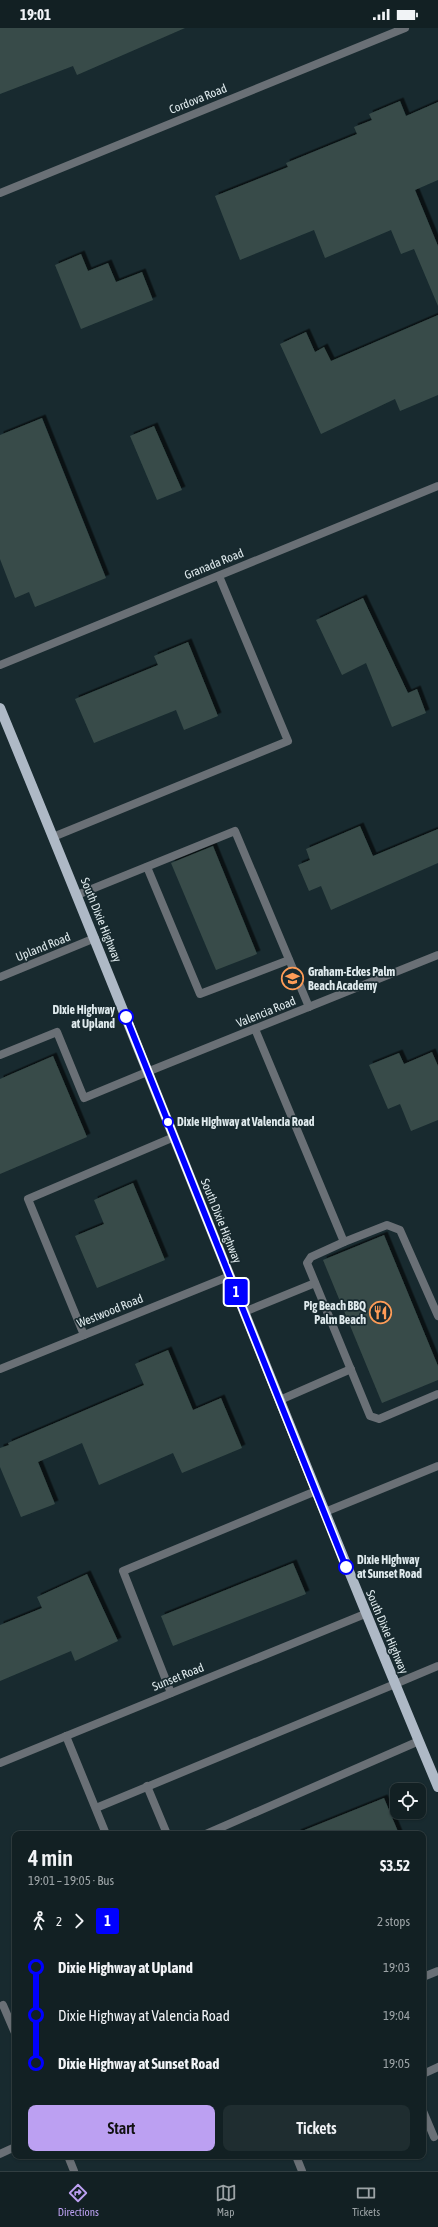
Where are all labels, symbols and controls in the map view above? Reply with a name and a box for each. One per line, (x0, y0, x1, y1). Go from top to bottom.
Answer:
text: 19:01 (20, 6, 51, 23)
street label: Cordova Road (167, 81, 229, 117)
street label: Granada Road (182, 546, 246, 582)
street label: South Dixie Highway (78, 876, 124, 964)
street label: Upland Road (14, 930, 72, 964)
place label: Graham-Eckes Palm Beach Academy (308, 965, 396, 993)
school or university icon: Graham-Eckes Palm Beach Academy (279, 966, 305, 992)
street label: Valencia Road (234, 994, 298, 1030)
place label: Dixie Highway at Upland (53, 1003, 115, 1031)
marker: Dixie Highway at Upland (118, 1009, 134, 1025)
place label: Dixie Highway at Valencia Road (177, 1115, 315, 1129)
marker: Dixie Highway at Valencia Road (162, 1116, 174, 1128)
street label: South Dixie Highway (198, 1177, 244, 1265)
line badge: 1 (223, 1279, 249, 1305)
text: 1 (233, 1284, 239, 1300)
street label: Westwood Road (75, 1291, 145, 1331)
place label: Pig Beach BBQ Palm Beach (304, 1299, 366, 1327)
restaurant icon: Pig Beach BBQ Palm Beach (368, 1300, 394, 1326)
place label: Dixie Highway at Sunset Road (357, 1553, 422, 1581)
marker: Dixie Highway at Sunset Road (338, 1559, 354, 1575)
street label: South Dixie Highway (363, 1588, 411, 1676)
street label: Sunset Road (150, 1660, 206, 1694)
map controls (390, 1783, 426, 1819)
button: locate (390, 1783, 426, 1819)
text: 4 min (28, 1845, 73, 1871)
text: $3.52 (380, 1857, 410, 1874)
text: 19:01 – 19:05 · Bus (28, 1873, 114, 1888)
icon: walk (28, 1910, 50, 1932)
icon: forward (68, 1910, 90, 1932)
text: 1 (104, 1913, 111, 1929)
text: 2 (56, 1914, 62, 1929)
text: 2 stops (377, 1914, 410, 1929)
text: Dixie Highway at Upland (58, 1959, 193, 1976)
text: 19:03 (383, 1960, 410, 1975)
text: Dixie Highway at Valencia Road (58, 2007, 230, 2024)
text: 19:04 (383, 2008, 410, 2023)
text: Dixie Highway at Sunset Road (58, 2055, 219, 2072)
text: 19:05 (383, 2056, 410, 2071)
button: Start (28, 2105, 215, 2151)
button: Tickets (223, 2105, 410, 2151)
tab: Directions (58, 2182, 99, 2218)
tab: Map (215, 2182, 237, 2218)
tab: Tickets (352, 2182, 380, 2218)

